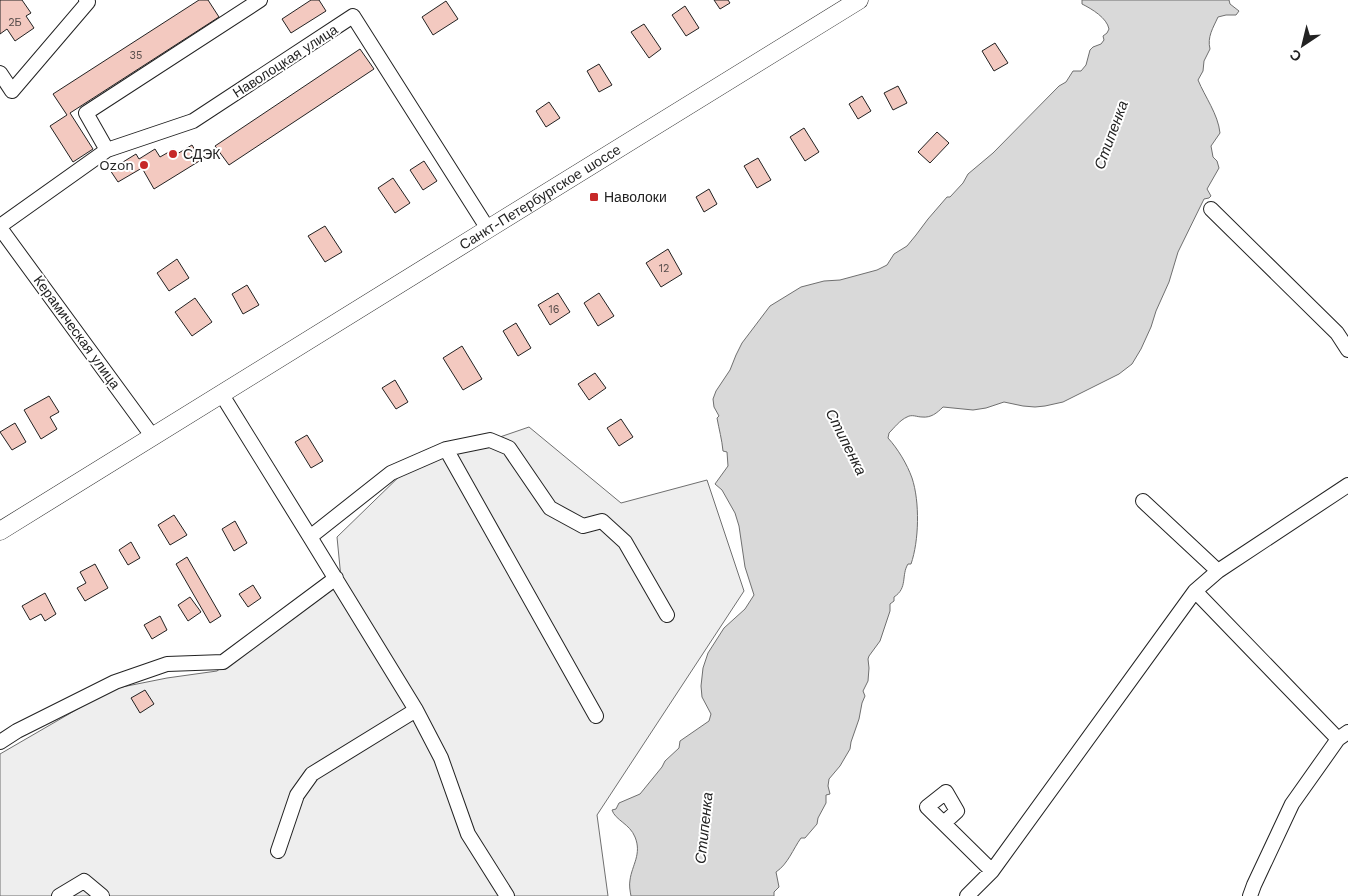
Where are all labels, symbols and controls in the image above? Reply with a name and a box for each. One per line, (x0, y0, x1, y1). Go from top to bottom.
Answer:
house number: 2Б (8, 16, 22, 29)
north arrow (1278, 20, 1328, 70)
street label: Наволоцкая улица (230, 21, 341, 101)
text: С (1287, 46, 1304, 65)
house number: 35 (130, 49, 142, 62)
water label: Стипенка (1090, 98, 1132, 172)
street label: Санкт-Петербургское шоссе (456, 141, 624, 253)
place label: СДЭК (183, 146, 221, 162)
marker: СДЭК (167, 148, 179, 160)
place label: Ozon (99, 157, 134, 173)
marker: Ozon (138, 159, 150, 171)
place label: Наволоки (604, 189, 667, 205)
marker: Наволоки (588, 191, 600, 203)
house number: 12 (659, 262, 669, 275)
street label: Керамическая улица (31, 272, 124, 392)
house number: 16 (549, 303, 560, 316)
water label: Стипенка (822, 406, 870, 478)
water label: Стипенка (691, 791, 717, 865)

